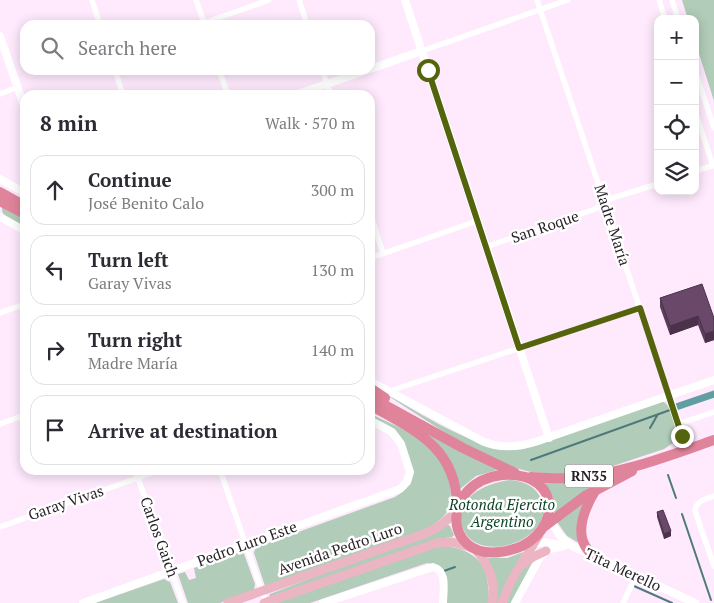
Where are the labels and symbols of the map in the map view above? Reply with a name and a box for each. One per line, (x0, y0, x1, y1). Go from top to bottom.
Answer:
route start (417, 59, 440, 82)
street label: Madre María (590, 182, 636, 268)
street label: San Roque (508, 205, 581, 247)
route end (671, 425, 694, 448)
road number: RN35 (565, 464, 613, 488)
street label: Garay Vivas (25, 480, 106, 524)
street label: Carlos Gaich (136, 494, 184, 580)
park label: Rotonda Ejercito Argentino (448, 494, 555, 531)
street label: Pedro Luro Este (194, 516, 299, 570)
street label: Avenida Pedro Luro (275, 517, 404, 579)
street label: Tita Merello (582, 543, 665, 595)

